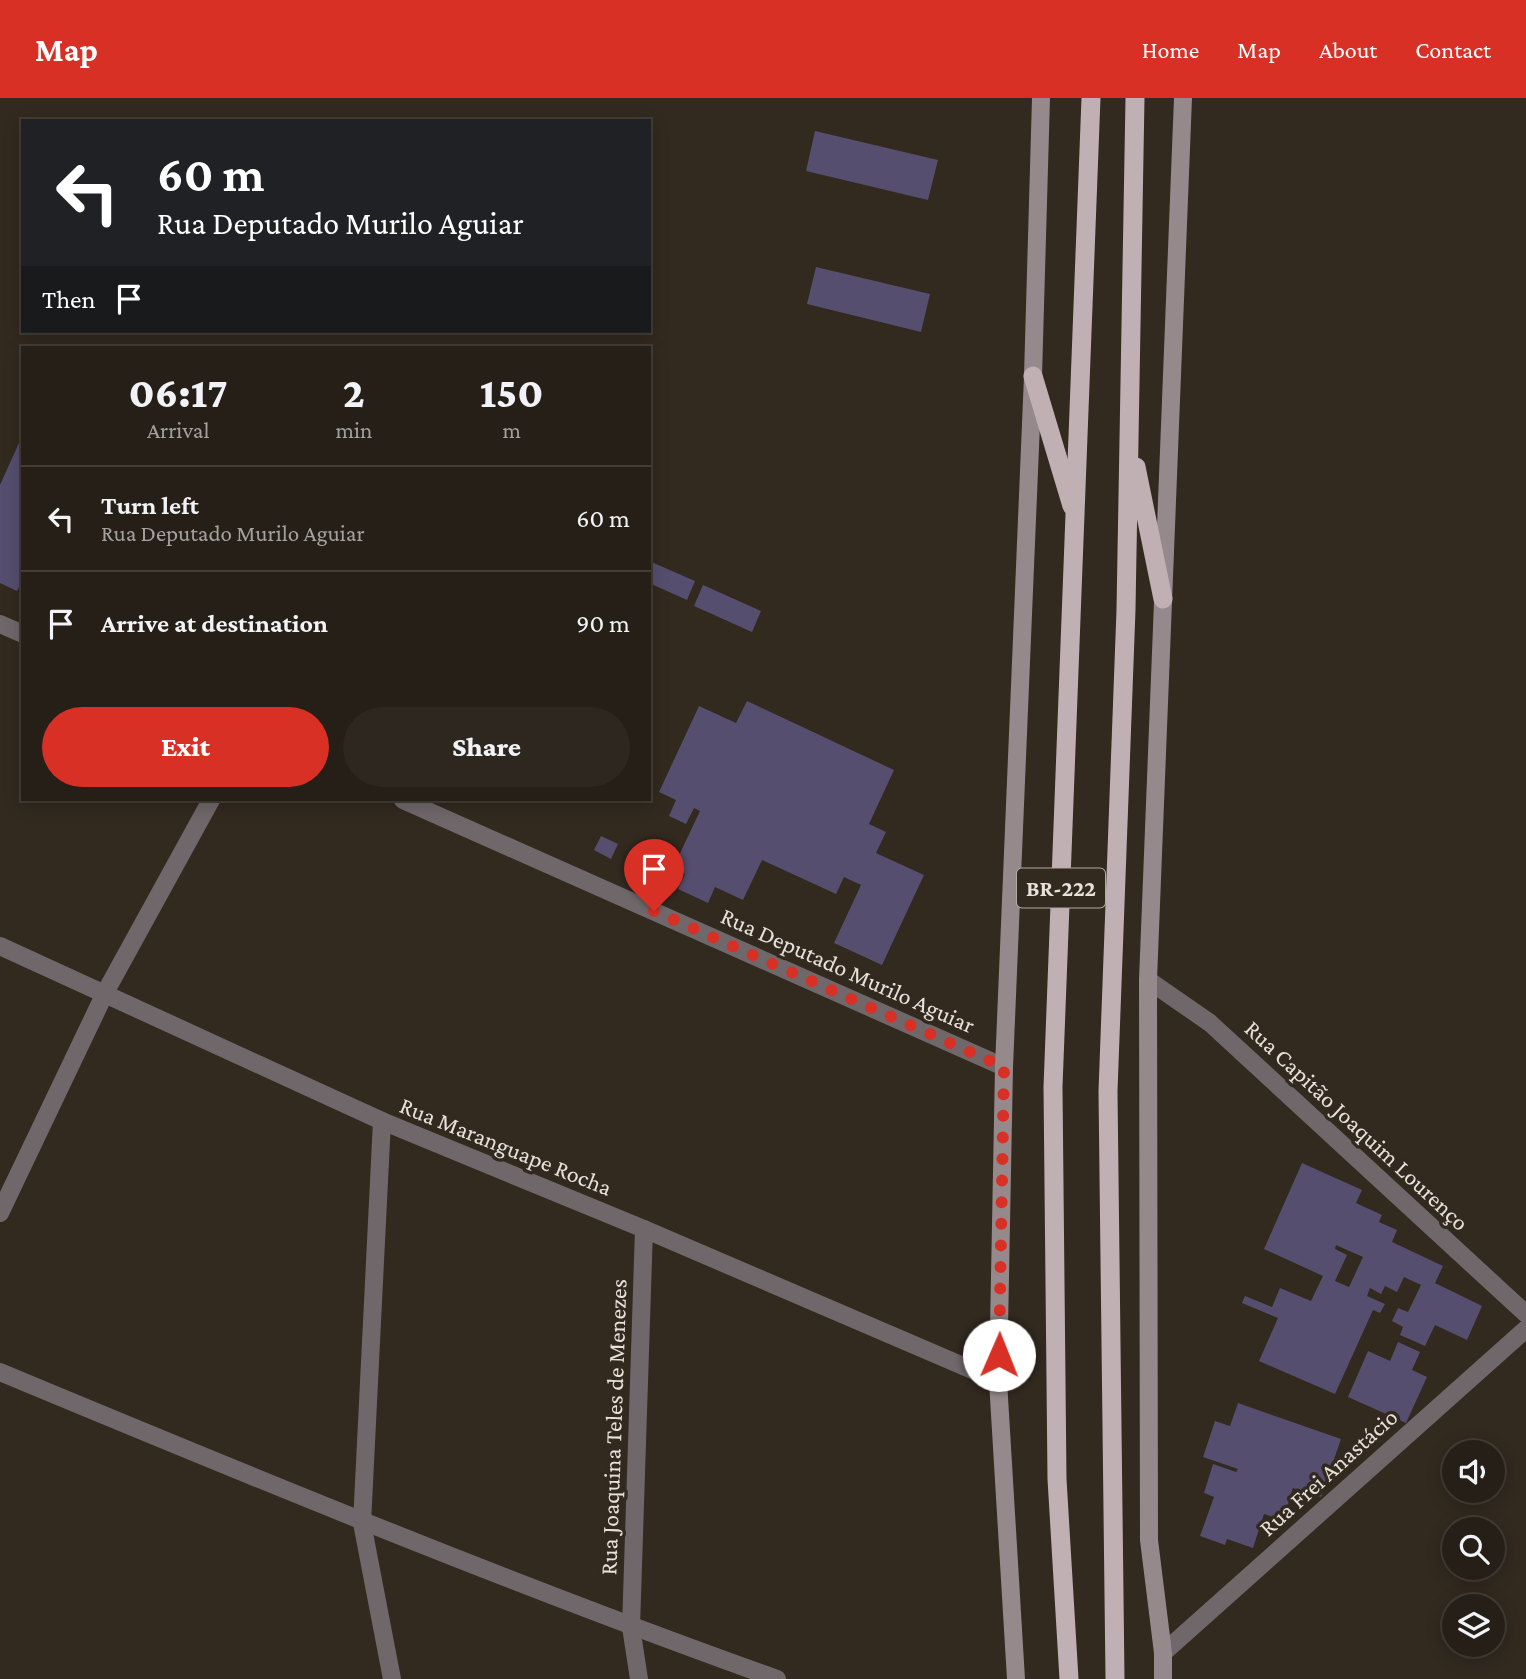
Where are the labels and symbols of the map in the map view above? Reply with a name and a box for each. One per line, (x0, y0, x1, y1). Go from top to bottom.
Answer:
pin (624, 839, 684, 911)
road number: BR-222 (1017, 868, 1105, 908)
street label: Rua Deputado Murilo Aguiar (717, 902, 980, 1038)
street label: Rua Capitão Joaquim Lourenço (1240, 1014, 1474, 1236)
street label: Rua Maranguape Rocha (396, 1091, 616, 1201)
street label: Rua Joaquina Teles de Menezes (594, 1278, 632, 1576)
position arrow (962, 1318, 1036, 1392)
street label: Rua Frei Anastácio (1253, 1403, 1403, 1541)

